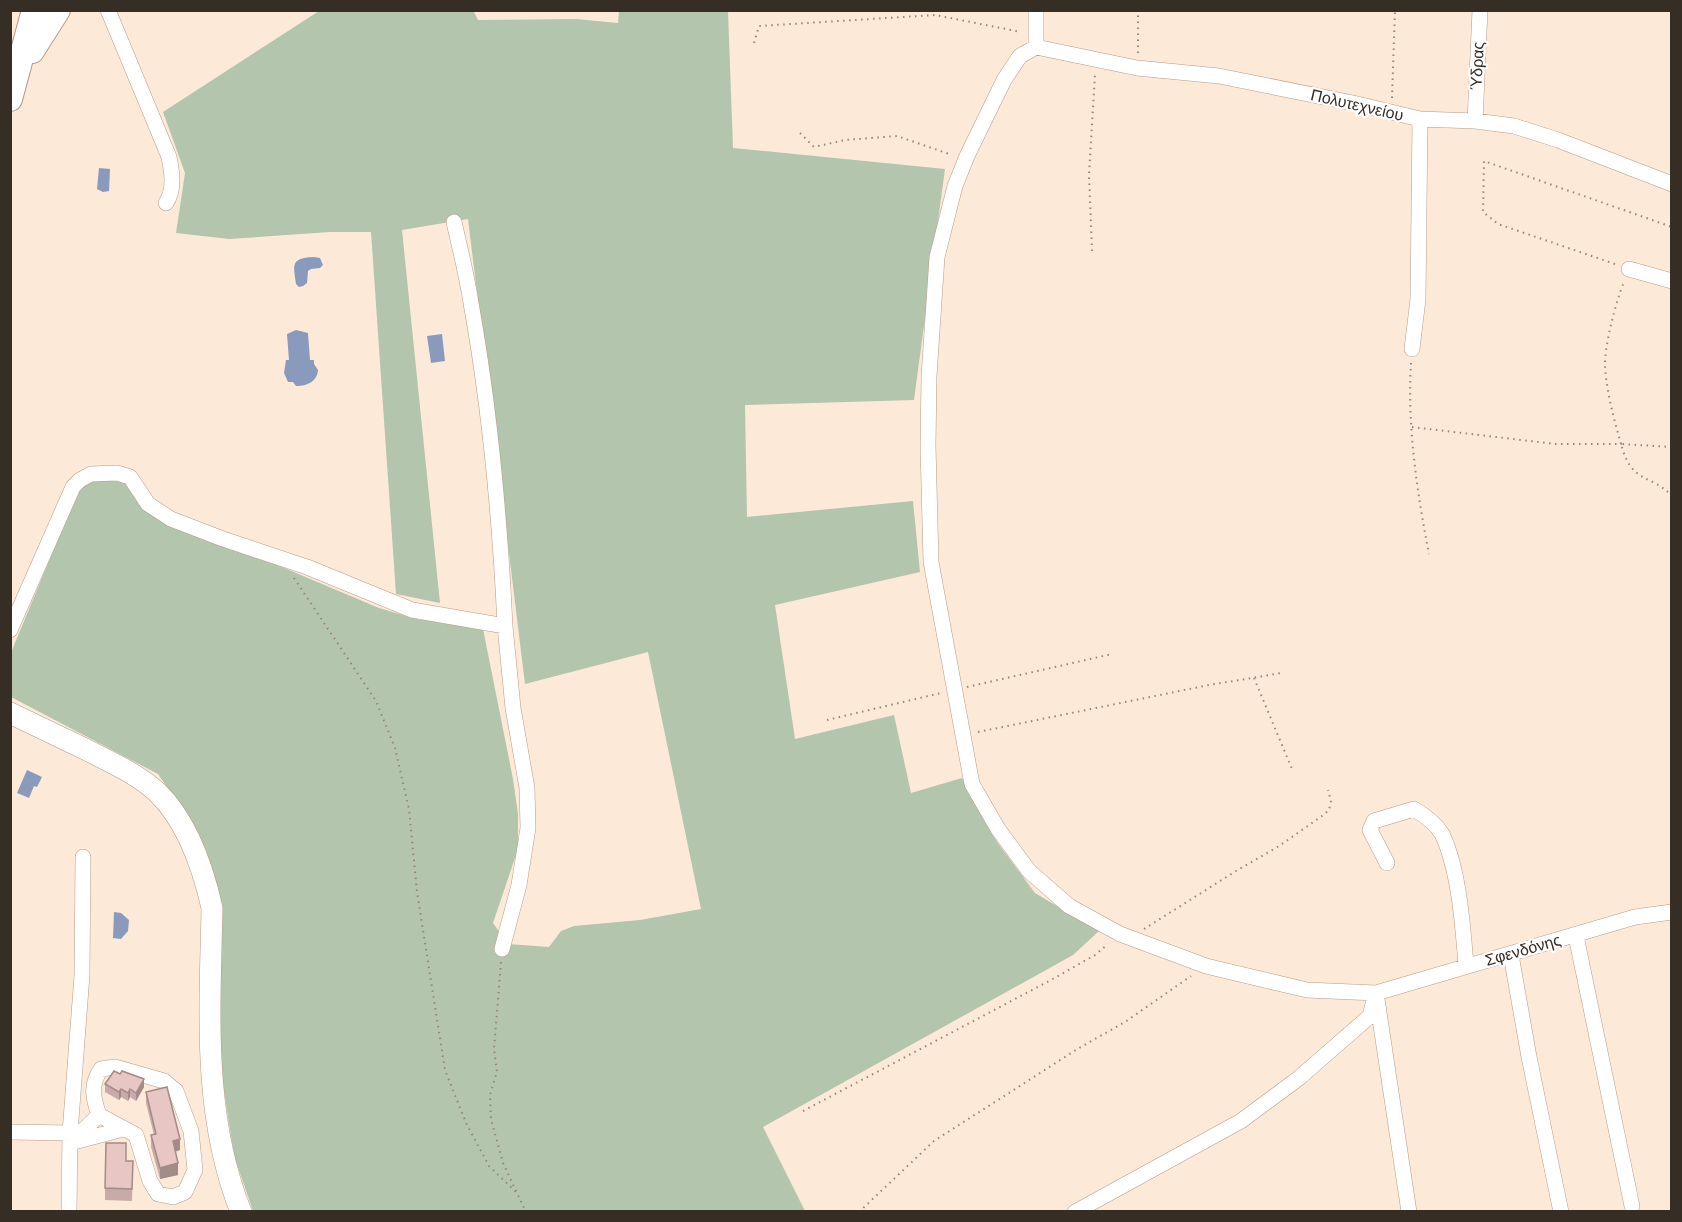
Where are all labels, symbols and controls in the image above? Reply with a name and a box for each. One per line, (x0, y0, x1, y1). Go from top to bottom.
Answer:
street label: Ύδρας (1466, 41, 1488, 91)
street label: Πολυτεχνείου (1309, 85, 1405, 125)
street label: Σφενδόνης (1483, 930, 1563, 970)

